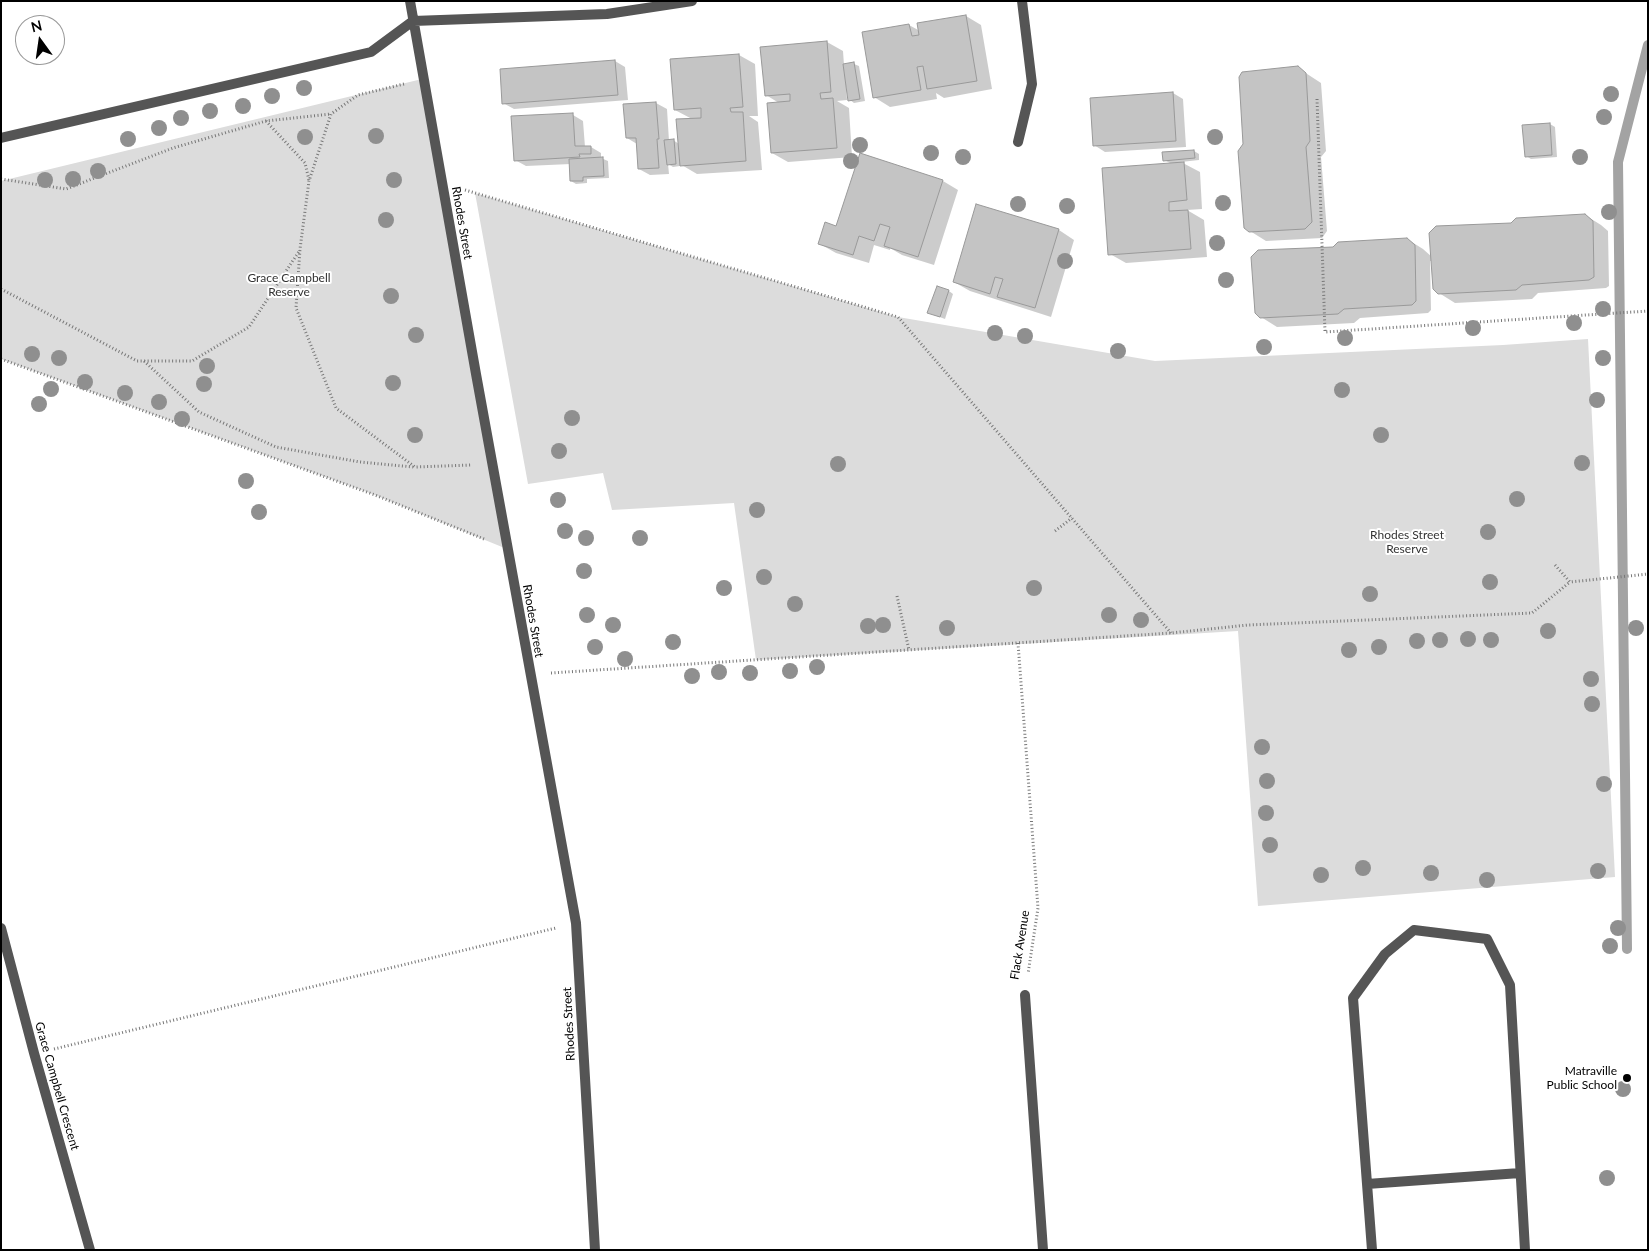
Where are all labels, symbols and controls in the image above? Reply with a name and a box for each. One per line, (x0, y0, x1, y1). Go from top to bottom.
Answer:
north arrow (15, 15, 65, 65)
text: N (29, 16, 44, 35)
street label: Rhodes Street (448, 185, 476, 261)
park label: Grace Campbell Reserve (247, 271, 331, 299)
park label: Rhodes Street Reserve (1370, 528, 1444, 556)
street label: Rhodes Street (519, 583, 547, 659)
street label: Flack Avenue (1007, 909, 1033, 981)
street label: Rhodes Street (560, 987, 578, 1061)
street label: Grace Campbell Crescent (32, 1020, 82, 1152)
place label: Matraville Public School (1547, 1064, 1617, 1092)
marker: Matraville Public School (1621, 1072, 1633, 1084)

